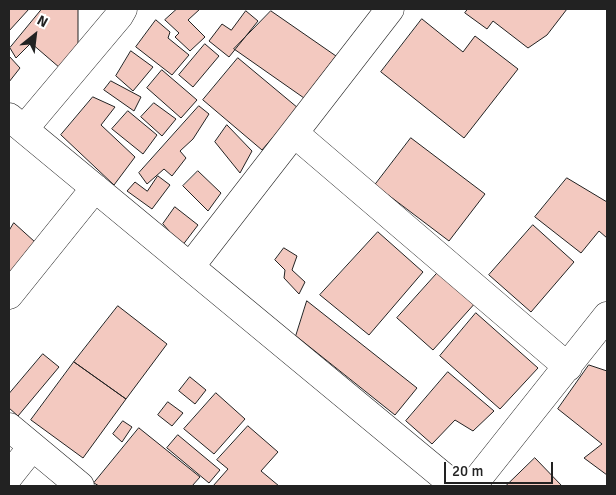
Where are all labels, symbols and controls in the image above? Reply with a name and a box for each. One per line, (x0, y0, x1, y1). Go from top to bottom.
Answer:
north arrow (10, 10, 60, 60)
text: N (34, 12, 51, 31)
scale bar (446, 452, 555, 484)
text: 20 m (452, 462, 483, 480)

